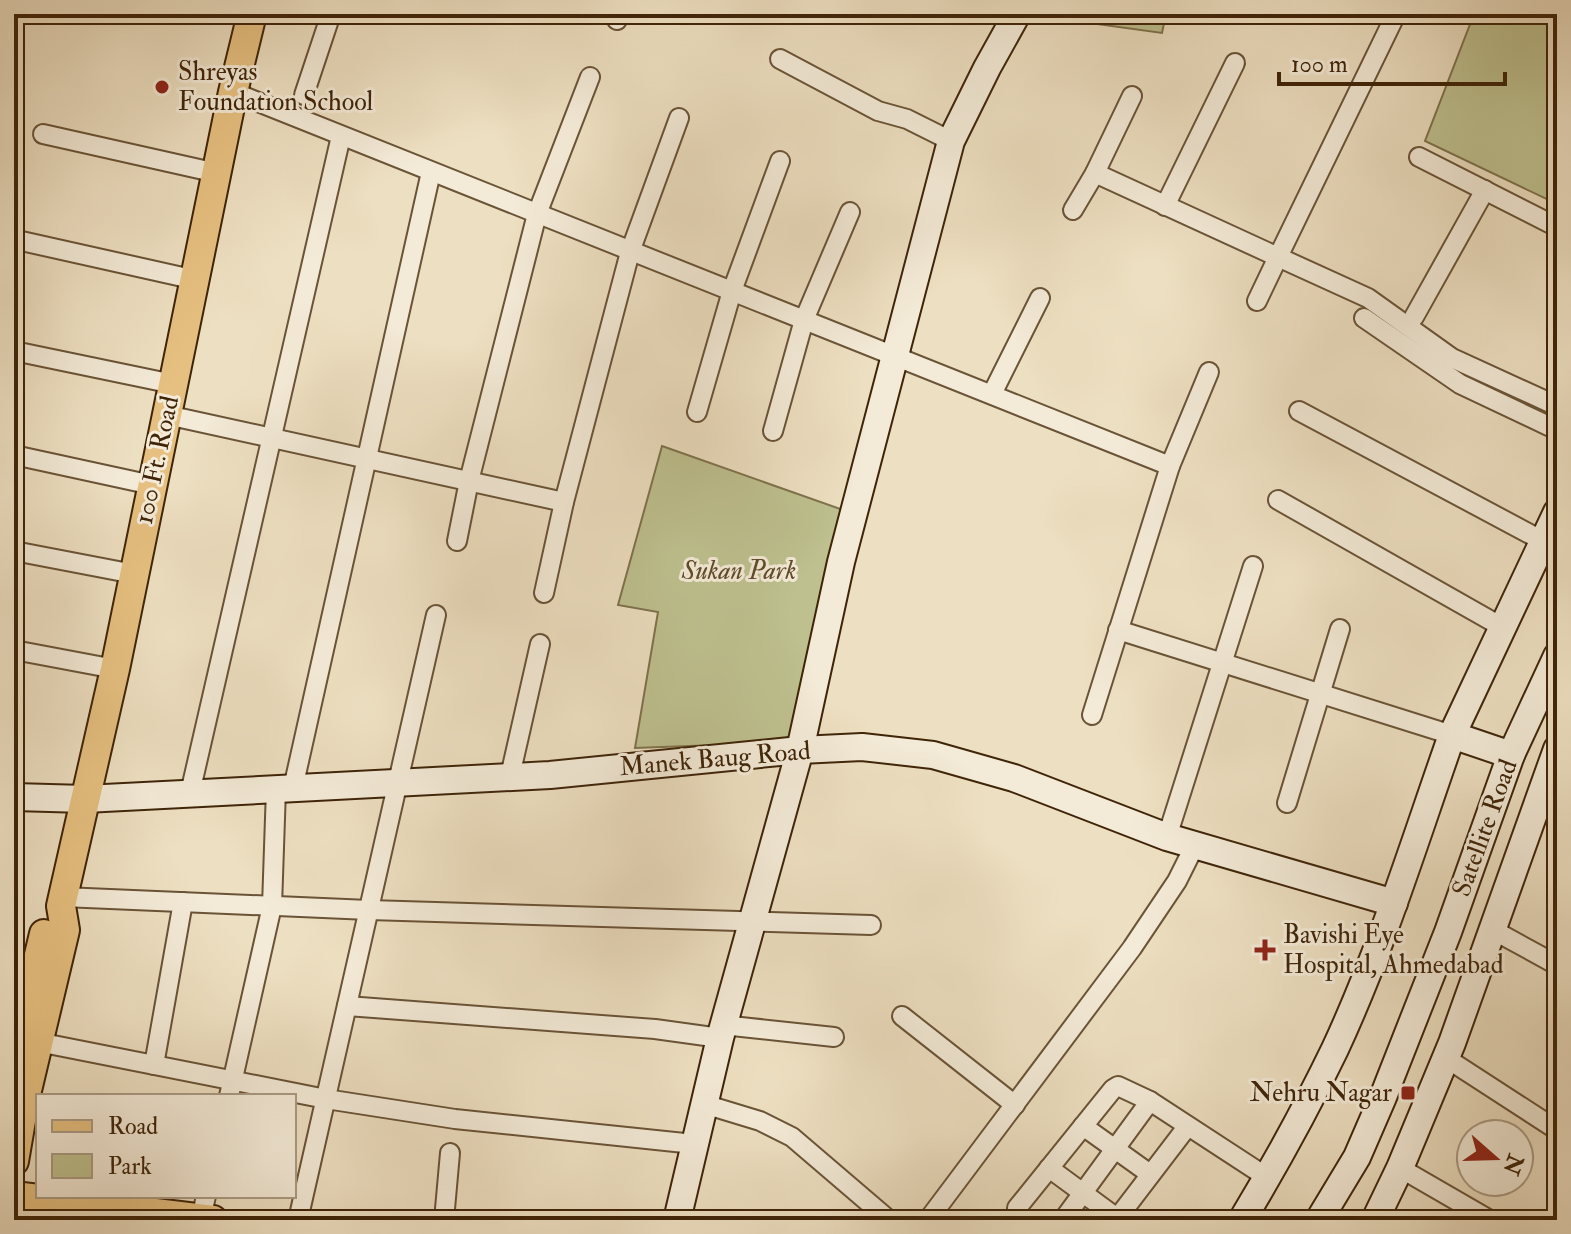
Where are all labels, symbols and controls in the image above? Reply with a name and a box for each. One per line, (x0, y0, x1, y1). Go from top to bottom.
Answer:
scale bar (1279, 36, 1505, 86)
text: 100 m (1291, 49, 1348, 80)
place label: Shreyas Foundation School (178, 56, 374, 118)
marker: Shreyas Foundation School (153, 78, 171, 96)
street label: 100 Ft. Road (128, 393, 186, 527)
park label: Sukan Park (681, 555, 796, 587)
street label: Manek Baug Road (618, 735, 812, 783)
street label: Satellite Road (1445, 755, 1525, 901)
place label: Bavishi Eye Hospital, Ahmedabad (1283, 919, 1504, 982)
marker: Bavishi Eye Hospital, Ahmedabad (1254, 939, 1276, 961)
place label: Nehru Nagar (1250, 1077, 1392, 1109)
marker: Nehru Nagar (1399, 1084, 1417, 1102)
legend (36, 1094, 296, 1198)
text: Road (108, 1111, 158, 1142)
north arrow (1455, 1118, 1535, 1198)
text: N (1496, 1150, 1530, 1179)
text: Park (108, 1151, 152, 1182)

